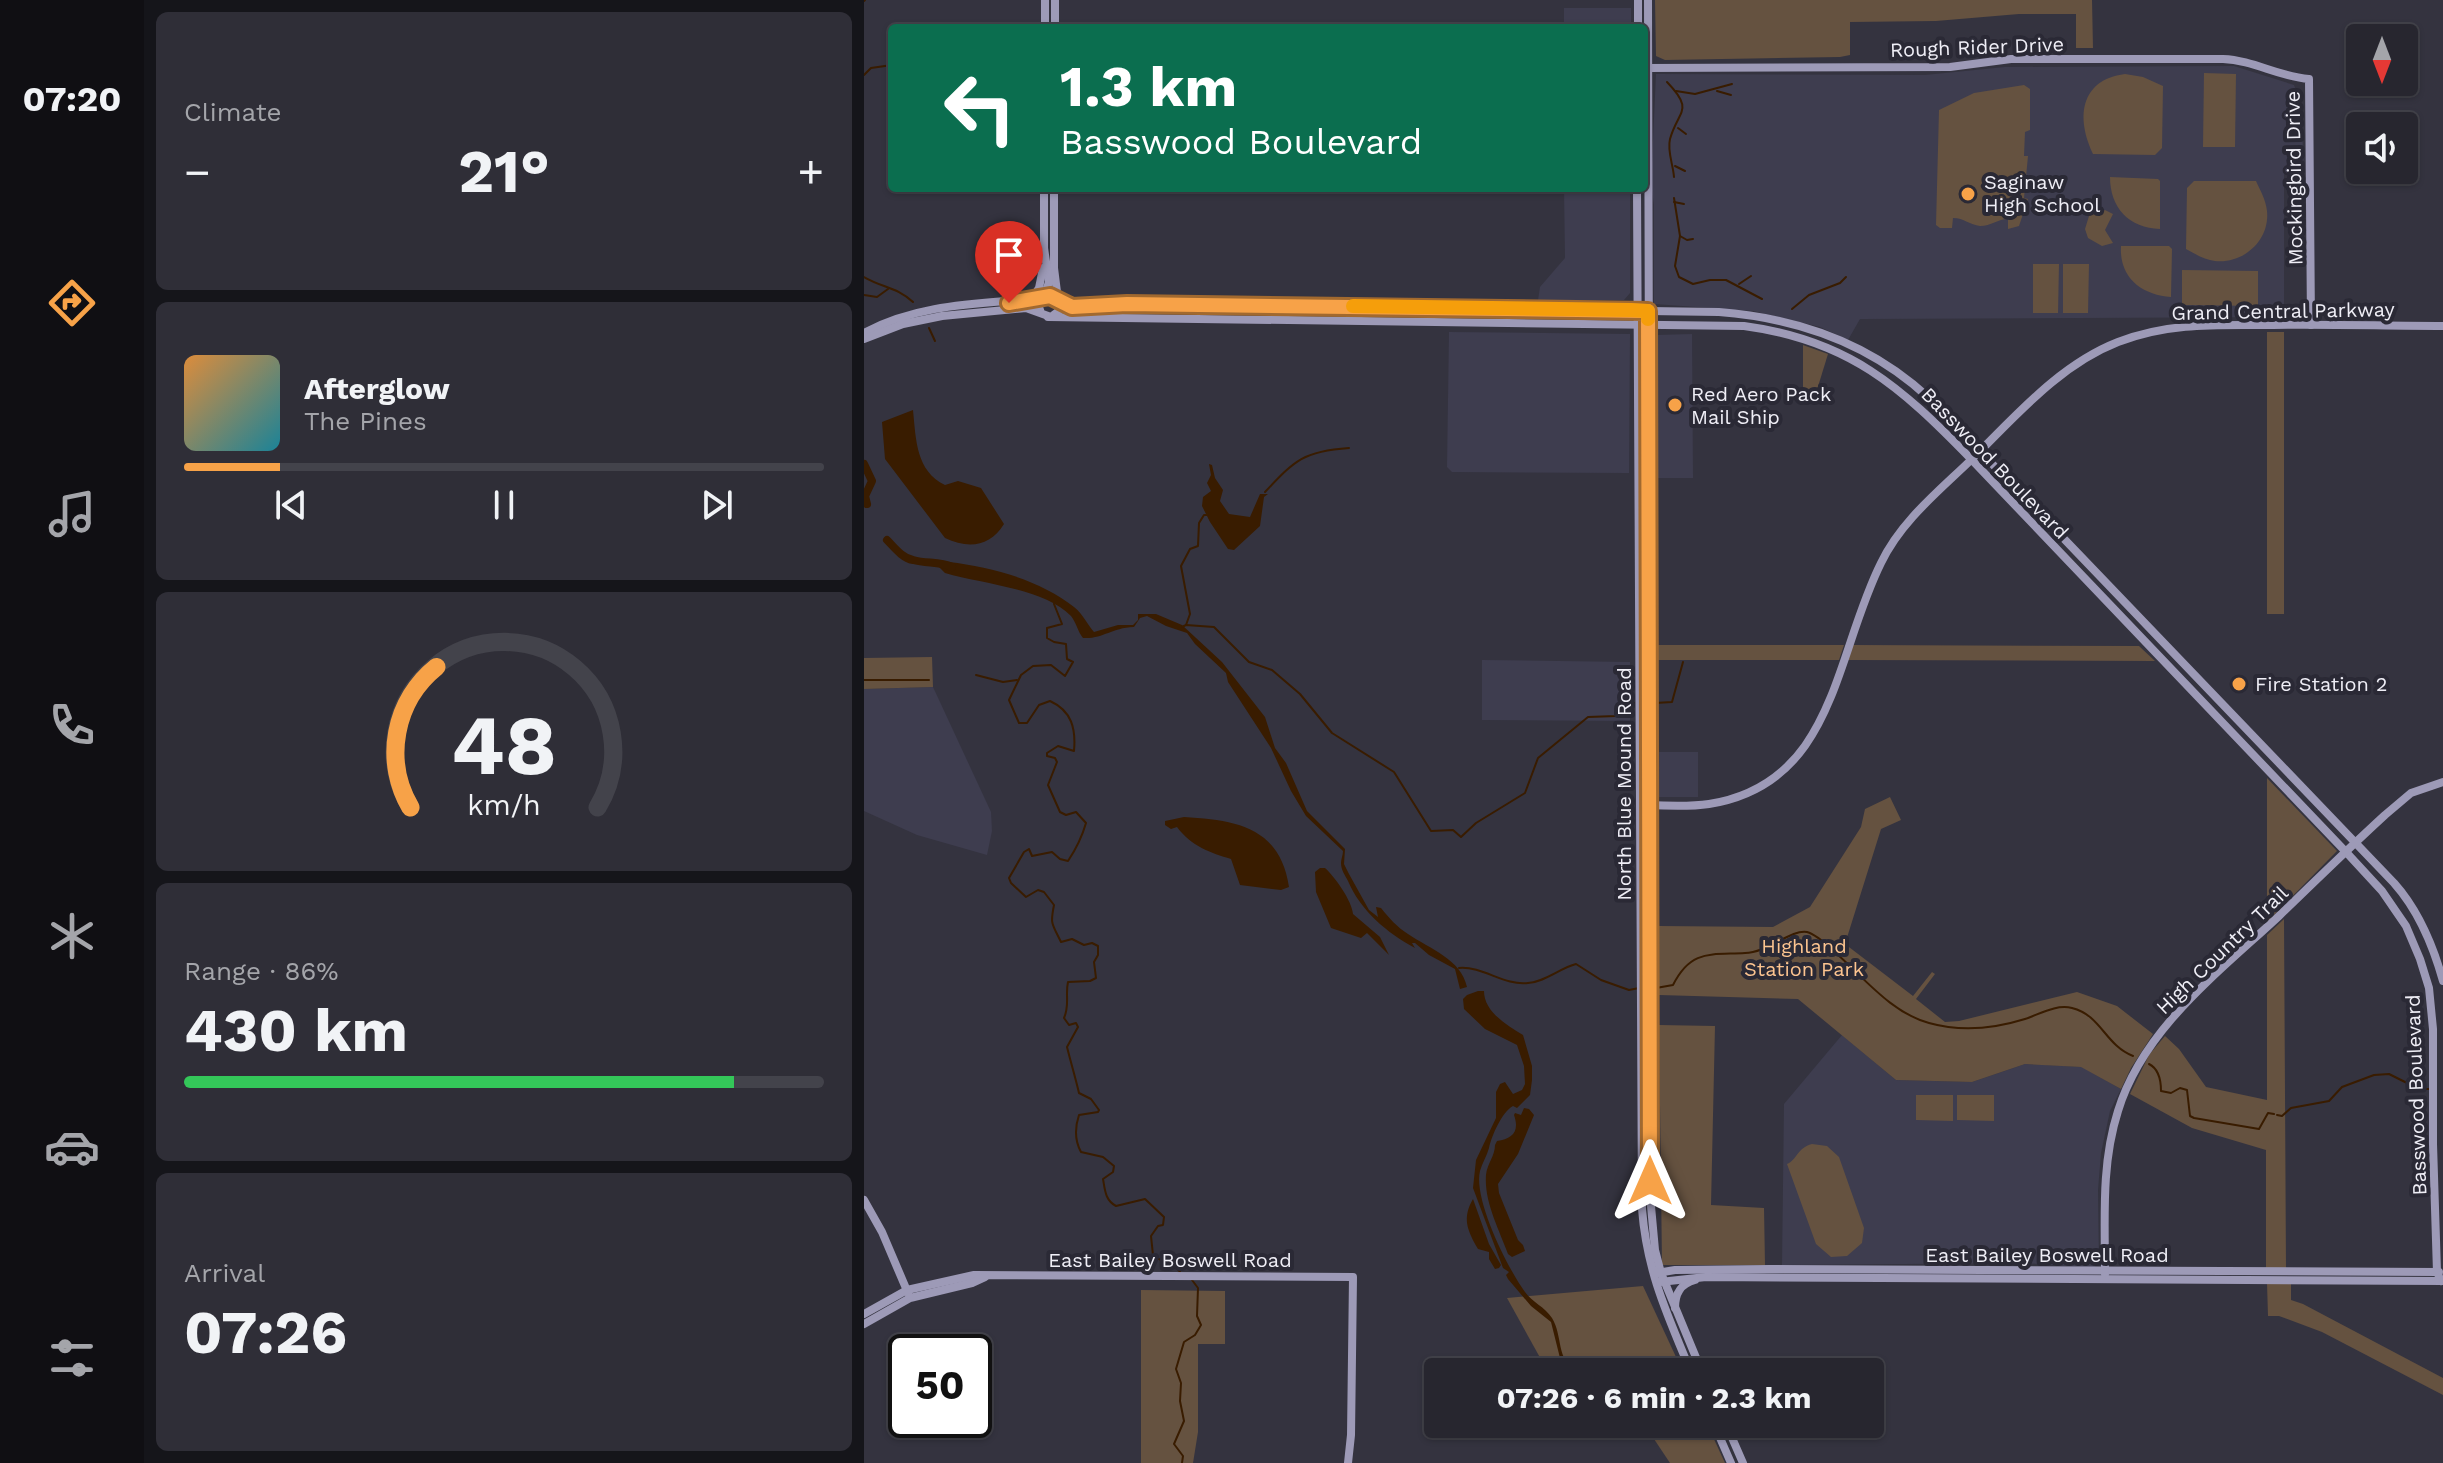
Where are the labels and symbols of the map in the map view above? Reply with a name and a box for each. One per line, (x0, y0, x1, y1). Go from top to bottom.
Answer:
north arrow (2346, 24, 2418, 96)
street label: Rough Rider Drive (1890, 32, 2064, 62)
street label: Mockingbird Drive (2280, 90, 2308, 266)
place label: Saginaw High School (1984, 170, 2100, 217)
marker: Saginaw High School (1959, 185, 1977, 203)
pin (975, 221, 1043, 303)
street label: Grand Central Parkway (2171, 297, 2396, 325)
place label: Red Aero Pack Mail Ship (1691, 382, 1831, 429)
street label: Basswood Boulevard (1916, 382, 2074, 544)
marker: Red Aero Pack Mail Ship (1666, 396, 1684, 414)
street label: North Blue Mound Road (1612, 667, 1636, 901)
place label: Fire Station 2 (2255, 672, 2387, 696)
marker: Fire Station 2 (2230, 675, 2248, 693)
street label: High Country Trail (2151, 881, 2293, 1019)
park label: Highland Station Park (1744, 934, 1864, 981)
street label: Basswood Boulevard (2400, 994, 2432, 1196)
position arrow (1608, 1139, 1692, 1223)
street label: East Bailey Boswell Road (1925, 1243, 2169, 1267)
street label: East Bailey Boswell Road (1048, 1248, 1292, 1272)
speed limit sign: 50 (888, 1334, 992, 1438)

